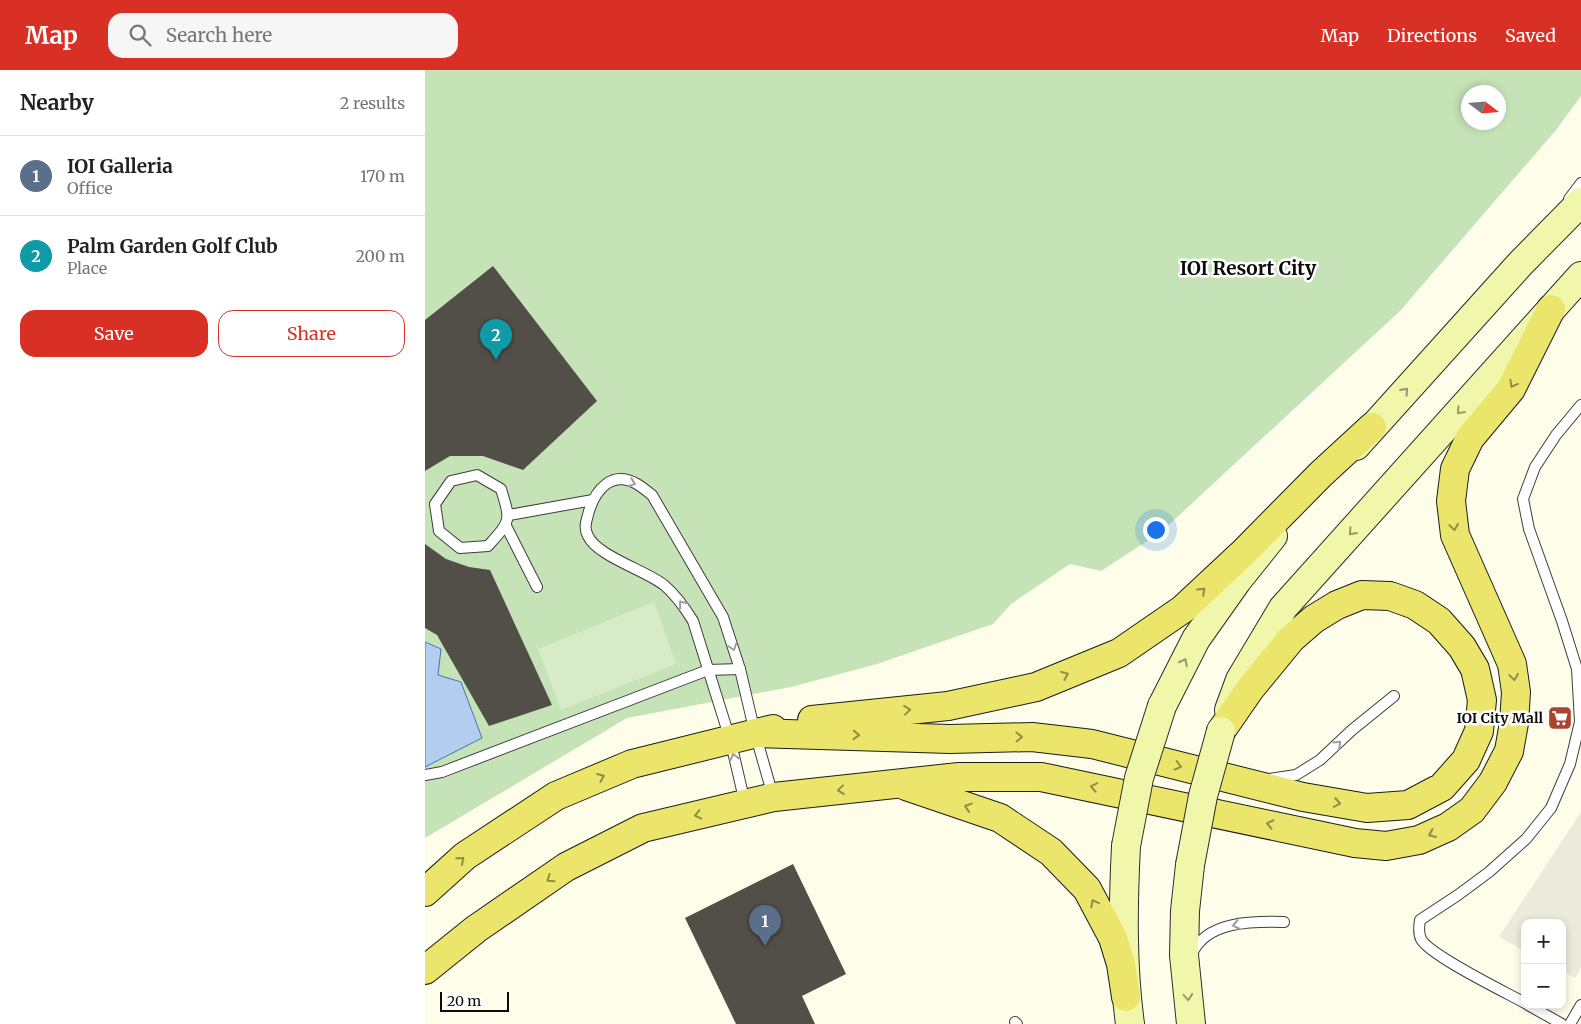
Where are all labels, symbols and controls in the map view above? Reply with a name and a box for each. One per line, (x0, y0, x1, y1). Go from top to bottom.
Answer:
search box (108, 13, 458, 58)
text: Map (25, 20, 78, 51)
icon: search (126, 21, 154, 49)
text: Search here (166, 23, 272, 47)
text: Map (1321, 24, 1359, 47)
text: Directions (1387, 24, 1477, 47)
text: Saved (1505, 24, 1556, 47)
north arrow (1461, 85, 1506, 130)
text: Nearby (20, 89, 94, 116)
text: 2 results (340, 93, 405, 113)
text: IOI Galleria (67, 154, 173, 178)
text: 1 (32, 166, 40, 186)
text: 170 m (360, 166, 405, 186)
text: Office (67, 178, 113, 198)
text: Palm Garden Golf Club (67, 234, 278, 258)
text: 2 (31, 246, 41, 266)
text: 200 m (355, 246, 405, 266)
district label: IOI Resort City (1180, 256, 1317, 280)
text: Place (67, 258, 107, 278)
button: Save (20, 310, 208, 357)
button: Share (218, 310, 405, 357)
pin: 2 (480, 319, 512, 360)
one-way arrow (1510, 378, 1520, 387)
one-way arrow (1399, 388, 1408, 397)
one-way arrow (1457, 405, 1466, 414)
one-way arrow (627, 477, 636, 487)
your location (1143, 517, 1169, 543)
one-way arrow (1448, 523, 1459, 531)
one-way arrow (1349, 526, 1358, 535)
one-way arrow (1197, 588, 1206, 597)
one-way arrow (679, 601, 687, 610)
one-way arrow (727, 643, 737, 651)
one-way arrow (1178, 659, 1188, 668)
one-way arrow (1060, 671, 1069, 681)
one-way arrow (1508, 673, 1518, 682)
one-way arrow (903, 705, 911, 716)
supermarket icon: IOI City Mall (1547, 705, 1573, 731)
place label: IOI City Mall (1457, 709, 1543, 727)
one-way arrow (853, 730, 861, 741)
one-way arrow (1016, 732, 1023, 742)
one-way arrow (1332, 741, 1341, 750)
one-way arrow (729, 752, 740, 761)
one-way arrow (1174, 760, 1182, 770)
one-way arrow (596, 773, 604, 783)
one-way arrow (1089, 782, 1098, 793)
one-way arrow (836, 784, 844, 795)
one-way arrow (1332, 797, 1341, 807)
one-way arrow (964, 803, 972, 813)
one-way arrow (693, 809, 702, 820)
one-way arrow (1265, 819, 1274, 830)
one-way arrow (1428, 828, 1437, 839)
one-way arrow (456, 856, 465, 865)
one-way arrow (546, 873, 555, 882)
one-way arrow (1090, 899, 1100, 908)
pin: 1 (749, 905, 781, 946)
one-way arrow (1231, 919, 1240, 930)
map controls (1521, 919, 1566, 1009)
button: + (1521, 919, 1566, 964)
button: − (1521, 964, 1566, 1009)
scale bar (440, 989, 509, 1012)
text: 20 m (447, 992, 481, 1010)
one-way arrow (1183, 993, 1194, 1001)

